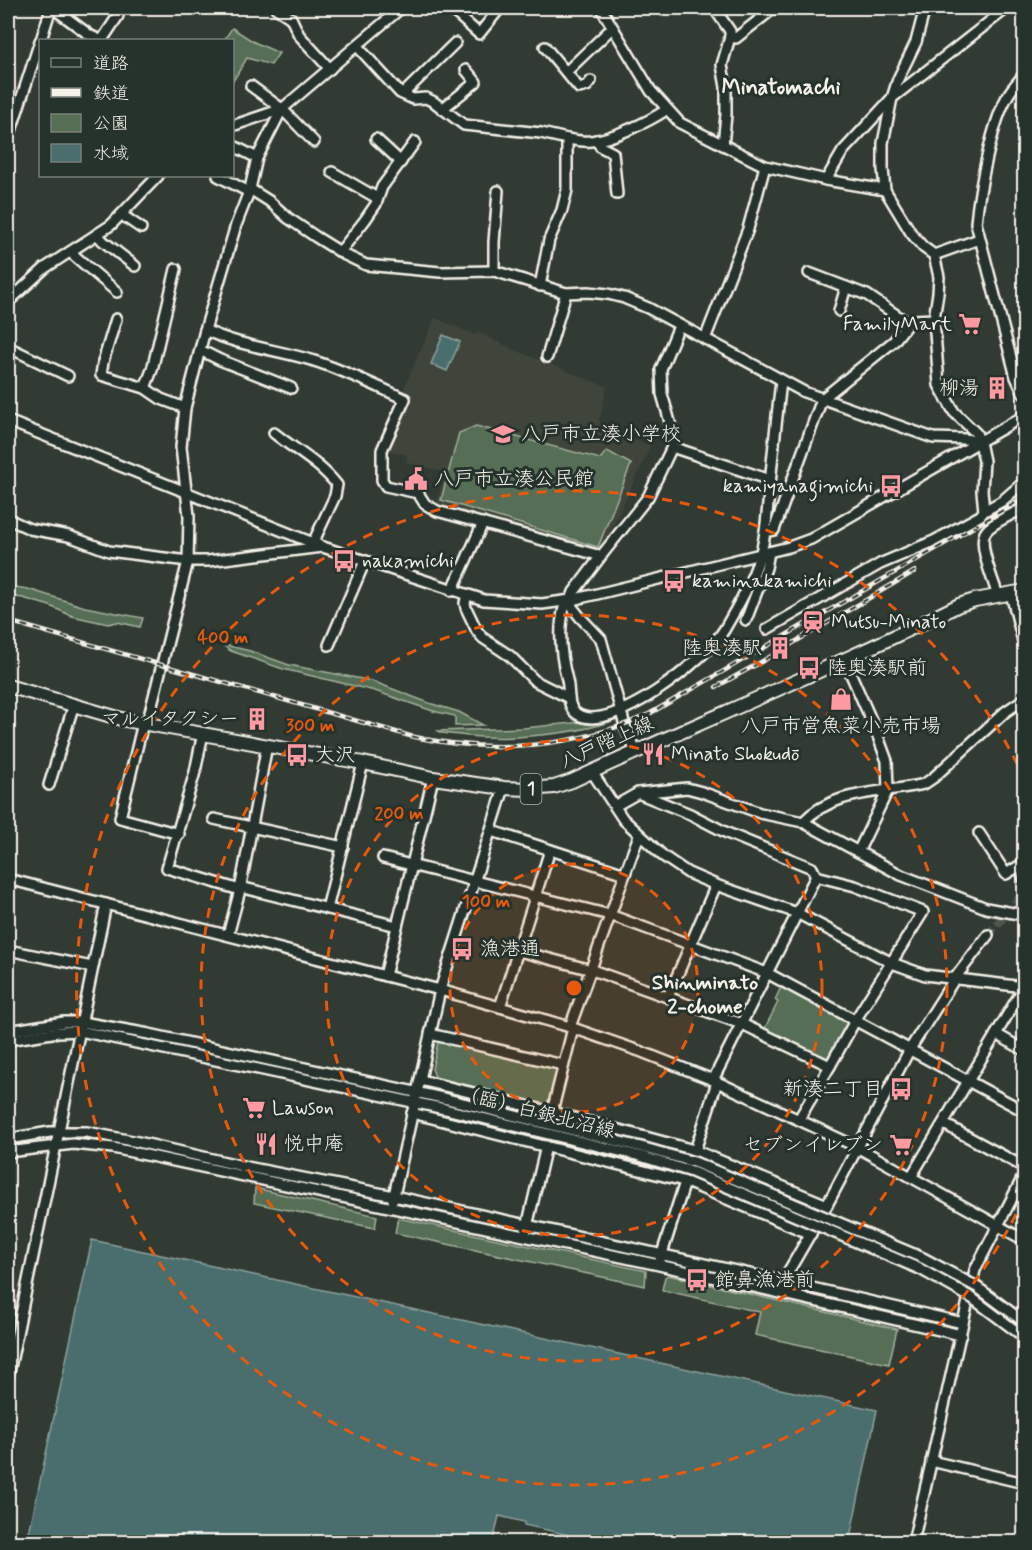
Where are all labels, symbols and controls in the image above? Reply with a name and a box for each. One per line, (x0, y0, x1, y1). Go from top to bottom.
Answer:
legend (39, 39, 234, 177)
text: 道路 (93, 52, 129, 76)
district label: Minatomachi (721, 74, 841, 102)
text: 鉄道 (93, 82, 129, 106)
text: 公園 (93, 112, 129, 136)
text: 水域 (93, 142, 129, 166)
place label: FamilyMart (843, 311, 952, 338)
supermarket icon: FamilyMart (957, 311, 983, 337)
place label: 柳湯 (939, 375, 979, 402)
building icon: 柳湯 (984, 375, 1010, 401)
school or university icon: 八戸市立湊小学校 (490, 421, 516, 447)
place label: 八戸市立湊小学校 (521, 421, 681, 448)
public building icon: 八戸市立湊公民館 (403, 466, 429, 492)
place label: 八戸市立湊公民館 (434, 466, 594, 493)
place label: kamiyanagimichi (723, 473, 873, 502)
bus stop icon: kamiyanagimichi (878, 473, 904, 499)
bus stop icon: nakamichi (331, 548, 357, 574)
place label: nakamichi (362, 548, 454, 575)
bus stop icon: kaminakamichi (661, 568, 687, 594)
place label: kaminakamichi (692, 568, 832, 595)
station icon: Mutsu-Minato (800, 609, 826, 635)
place label: Mutsu-Minato (831, 609, 946, 636)
text: 400 m (198, 626, 248, 650)
place label: 陸奥湊駅 (682, 635, 762, 662)
building icon: 陸奥湊駅 (767, 635, 793, 661)
bus stop icon: 陸奥湊駅前 (796, 655, 822, 681)
place label: 陸奥湊駅前 (827, 655, 927, 682)
shop icon: 八戸市営魚菜小売市場 (828, 686, 854, 712)
place label: マルイタクシー (101, 706, 239, 733)
building icon: マルイタクシー (244, 706, 270, 732)
street label: 八戸階上線 (556, 710, 658, 776)
place label: 八戸市営魚菜小売市場 (741, 713, 941, 740)
text: 300 m (286, 714, 334, 738)
restaurant icon: Minato Shokudō (640, 741, 666, 767)
place label: Minato Shokudō (671, 741, 800, 768)
bus stop icon: 大沢 (284, 742, 310, 768)
place label: 大沢 (315, 742, 355, 769)
road number: 1 (520, 774, 542, 804)
text: 200 m (374, 802, 424, 826)
text: 100 m (462, 890, 510, 914)
bus stop icon: 漁港通 (449, 936, 475, 962)
place label: 漁港通 (480, 936, 540, 963)
district label: Shinminato 2-chome (652, 969, 758, 1021)
centre of rings (564, 978, 584, 998)
place label: 新湊二丁目 (783, 1076, 883, 1103)
bus stop icon: 新湊二丁目 (888, 1076, 914, 1102)
street label: （臨）白銀北沼線 (456, 1081, 618, 1145)
supermarket icon: Lawson (241, 1095, 267, 1121)
place label: Lawson (272, 1095, 334, 1122)
restaurant icon: 悦中庵 (253, 1131, 279, 1157)
place label: 悦中庵 (284, 1131, 344, 1158)
place label: セブンイレブン (743, 1132, 883, 1159)
supermarket icon: セブンイレブン (888, 1132, 914, 1158)
bus stop icon: 館鼻漁港前 (684, 1267, 710, 1293)
place label: 館鼻漁港前 (715, 1267, 815, 1294)

